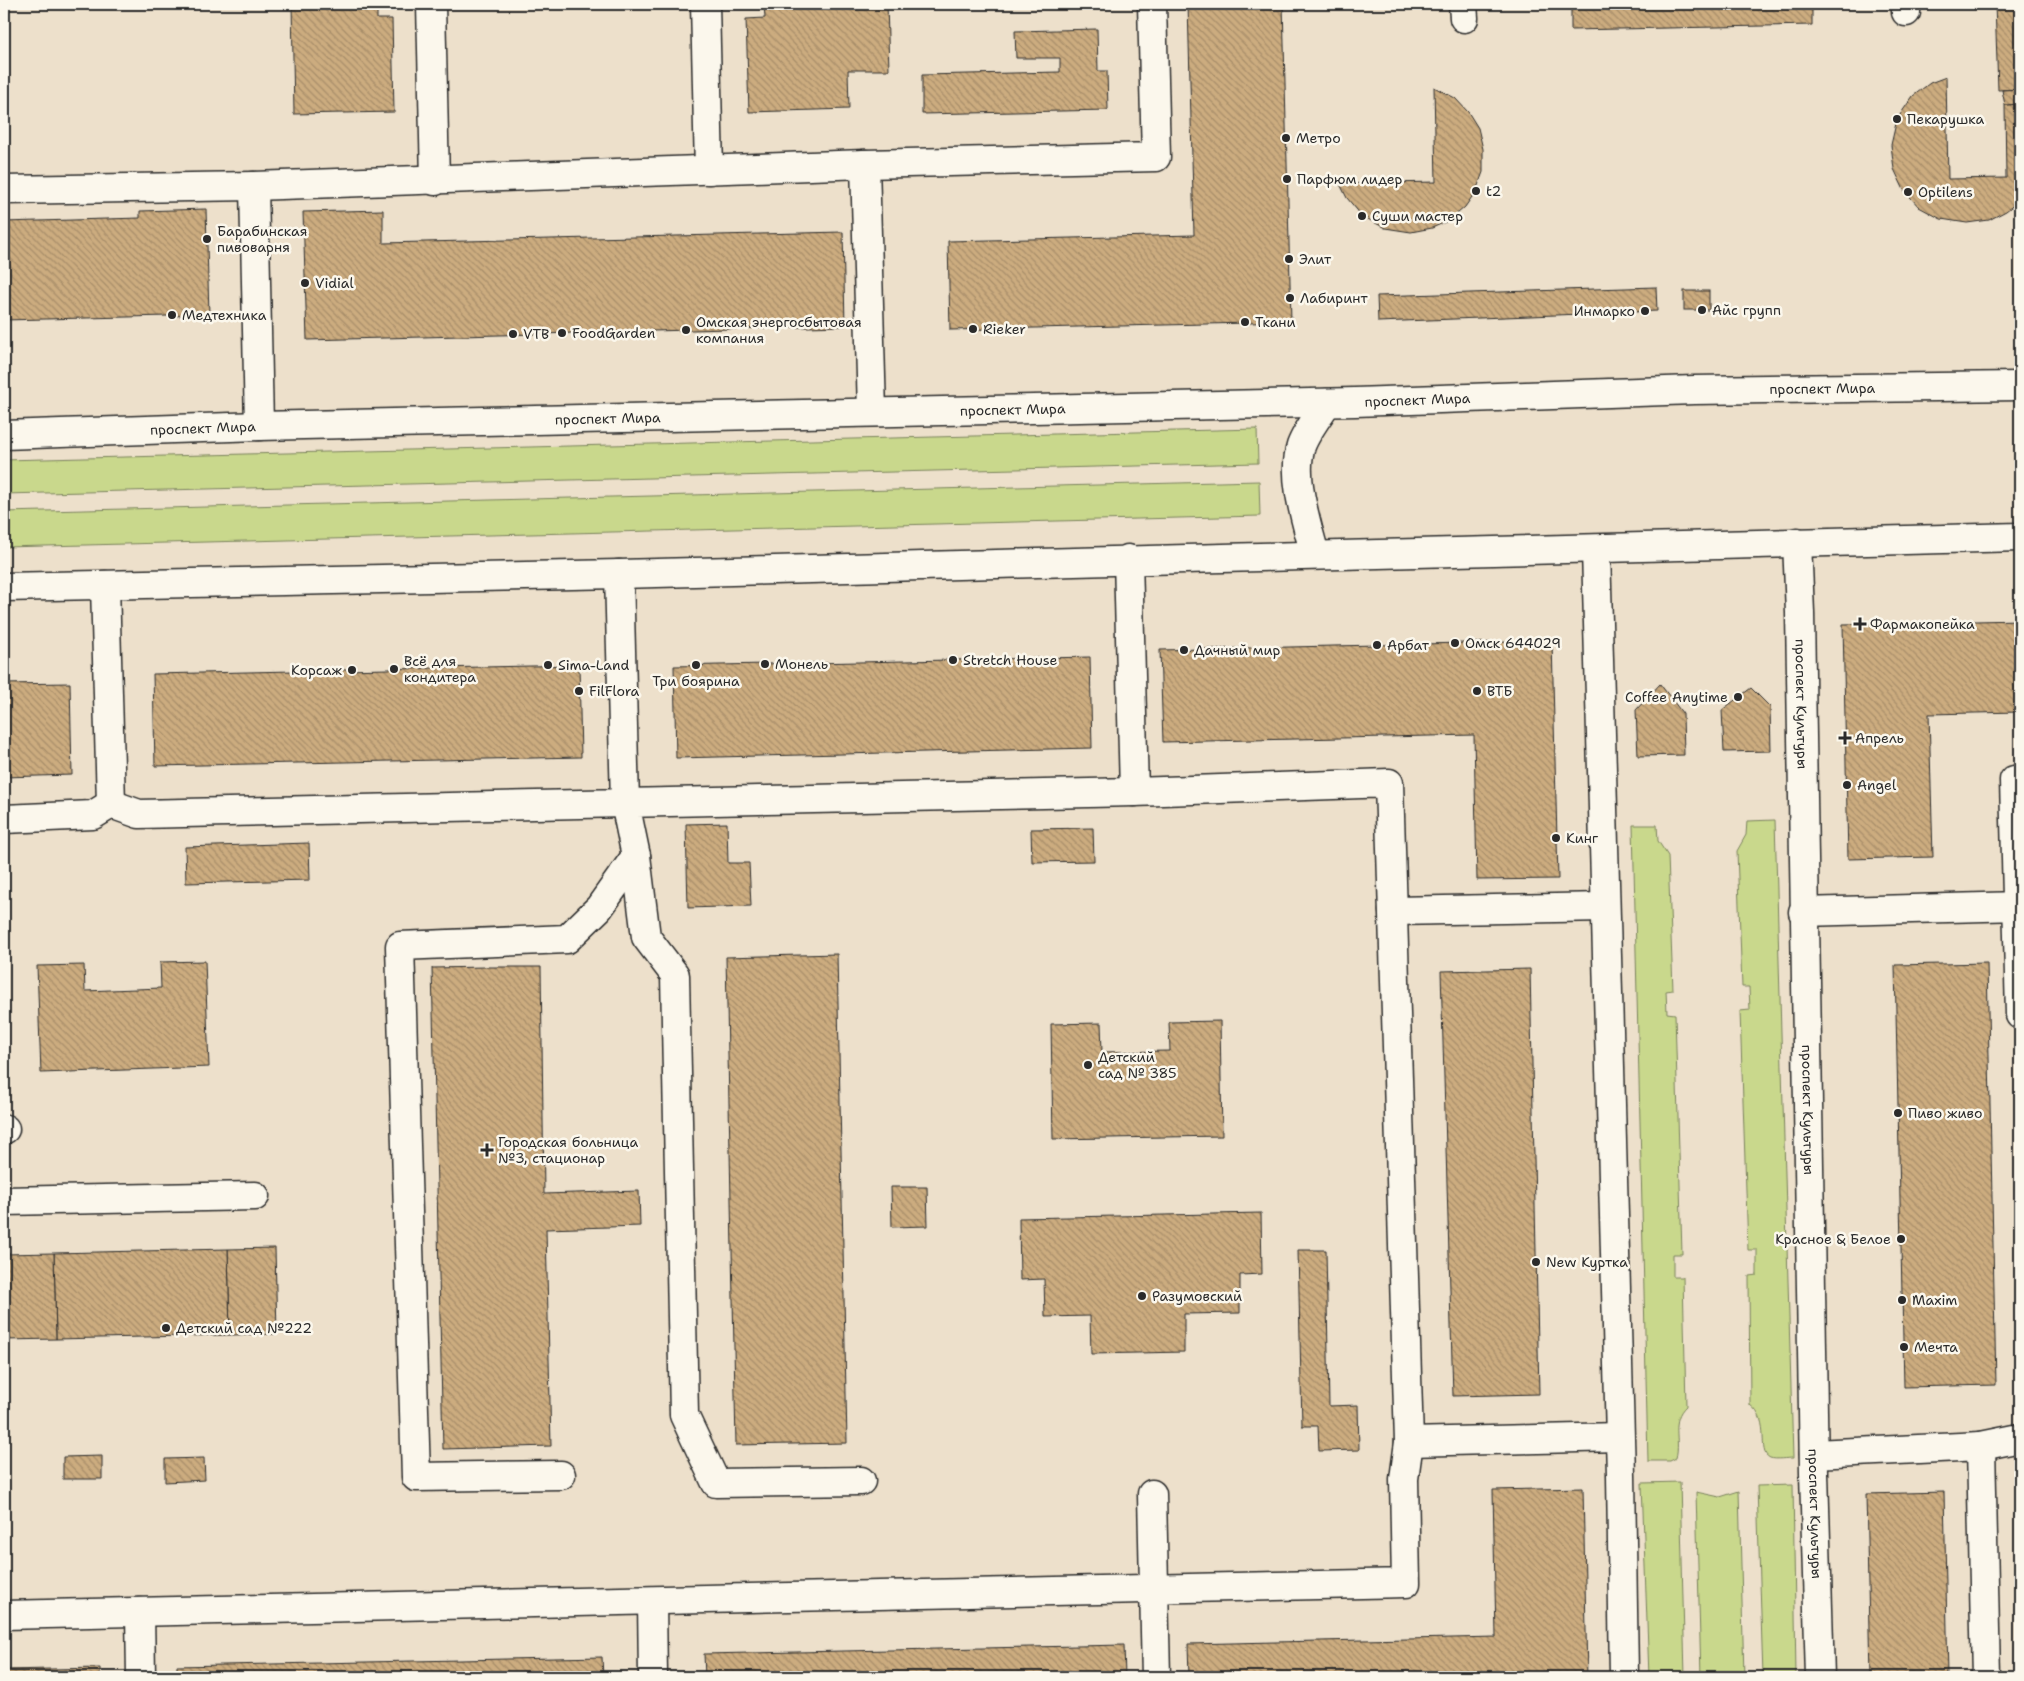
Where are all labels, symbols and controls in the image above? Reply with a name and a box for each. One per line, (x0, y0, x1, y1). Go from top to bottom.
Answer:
place label: Пекарушка (1907, 110, 1984, 128)
marker: Пекарушка (1891, 113, 1903, 125)
place label: Метро (1296, 129, 1341, 147)
marker: Метро (1280, 132, 1292, 144)
place label: Парфюм лидер (1297, 170, 1403, 188)
marker: Парфюм лидер (1281, 173, 1293, 185)
place label: t2 (1486, 182, 1501, 200)
place label: Optilens (1918, 183, 1973, 201)
marker: t2 (1470, 185, 1482, 197)
marker: Optilens (1902, 186, 1914, 198)
place label: Суши мастер (1372, 207, 1463, 225)
marker: Суши мастер (1356, 210, 1368, 222)
place label: Барабинская пивоварня (217, 222, 307, 256)
marker: Барабинская пивоварня (201, 233, 213, 245)
place label: Элит (1299, 250, 1332, 268)
marker: Элит (1283, 253, 1295, 265)
place label: Vidial (315, 274, 354, 292)
marker: Vidial (299, 277, 311, 289)
place label: Лабиринт (1300, 289, 1368, 307)
marker: Лабиринт (1284, 292, 1296, 304)
place label: Айс групп (1712, 301, 1781, 319)
place label: Инмарко (1574, 302, 1635, 320)
marker: Айс групп (1696, 304, 1708, 316)
marker: Инмарко (1639, 305, 1651, 317)
place label: Медтехника (182, 306, 267, 324)
marker: Медтехника (166, 309, 178, 321)
place label: Омская энергосбытовая компания (696, 313, 862, 347)
place label: Ткани (1255, 313, 1296, 331)
marker: Ткани (1239, 316, 1251, 328)
place label: Rieker (983, 320, 1026, 338)
marker: Rieker (967, 323, 979, 335)
place label: FoodGarden (572, 324, 656, 342)
marker: Омская энергосбытовая компания (680, 324, 692, 336)
place label: VTB (523, 325, 549, 343)
marker: FoodGarden (556, 327, 568, 339)
marker: VTB (507, 328, 519, 340)
street label: проспект Мира (1769, 379, 1876, 398)
street label: проспект Мира (1364, 389, 1471, 411)
street label: проспект Мира (960, 399, 1066, 420)
street label: проспект Мира (555, 408, 661, 429)
street label: проспект Мира (150, 417, 256, 439)
place label: Фармакопейка (1870, 615, 1975, 633)
marker: Фармакопейка (1854, 618, 1866, 630)
place label: Омск 644029 (1465, 634, 1561, 652)
place label: Арбат (1387, 636, 1430, 654)
marker: Омск 644029 (1449, 637, 1461, 649)
marker: Арбат (1371, 639, 1383, 651)
street label: проспект Культуры (1791, 639, 1812, 769)
place label: Дачный мир (1194, 641, 1281, 659)
marker: Дачный мир (1178, 644, 1190, 656)
place label: Stretch House (963, 651, 1057, 669)
place label: Всё для кондитера (404, 652, 476, 686)
marker: Stretch House (947, 654, 959, 666)
place label: Монель (775, 655, 828, 673)
place label: Sima-Land (558, 656, 630, 674)
marker: Монель (759, 658, 771, 670)
marker: Sima-Land (542, 659, 554, 671)
marker: Три боярина (690, 659, 702, 671)
place label: Корсаж (291, 661, 343, 679)
marker: Всё для кондитера (388, 663, 400, 675)
marker: Корсаж (346, 664, 358, 676)
place label: Три боярина (652, 672, 740, 690)
place label: FilFlora (589, 682, 639, 700)
place label: ВТБ (1487, 682, 1512, 700)
marker: FilFlora (573, 685, 585, 697)
marker: ВТБ (1471, 685, 1483, 697)
place label: Coffee Anytime (1625, 688, 1728, 706)
marker: Coffee Anytime (1732, 691, 1744, 703)
place label: Апрель (1855, 729, 1904, 747)
marker: Апрель (1839, 732, 1851, 744)
place label: Angel (1857, 776, 1897, 794)
marker: Angel (1841, 779, 1853, 791)
place label: Кинг (1566, 829, 1599, 847)
marker: Кинг (1550, 832, 1562, 844)
street label: проспект Культуры (1798, 1045, 1818, 1175)
place label: Детский сад № 385 (1098, 1048, 1177, 1082)
marker: Детский сад № 385 (1082, 1059, 1094, 1071)
place label: Пиво живо (1908, 1104, 1982, 1122)
marker: Пиво живо (1892, 1107, 1904, 1119)
place label: Городская больница №3, стационар (498, 1133, 638, 1167)
marker: Городская больница №3, стационар (480, 1143, 494, 1157)
place label: Красное & Белое (1775, 1230, 1891, 1248)
marker: Красное & Белое (1895, 1233, 1907, 1245)
place label: New Куртка (1546, 1253, 1628, 1271)
marker: New Куртка (1530, 1256, 1542, 1268)
place label: Разумовский (1152, 1287, 1242, 1305)
marker: Разумовский (1136, 1290, 1148, 1302)
place label: Maxim (1912, 1291, 1957, 1309)
marker: Maxim (1896, 1294, 1908, 1306)
place label: Детский сад №222 (176, 1319, 312, 1337)
marker: Детский сад №222 (160, 1322, 172, 1334)
place label: Мечта (1914, 1338, 1958, 1356)
marker: Мечта (1898, 1341, 1910, 1353)
street label: проспект Культуры (1805, 1449, 1826, 1579)

